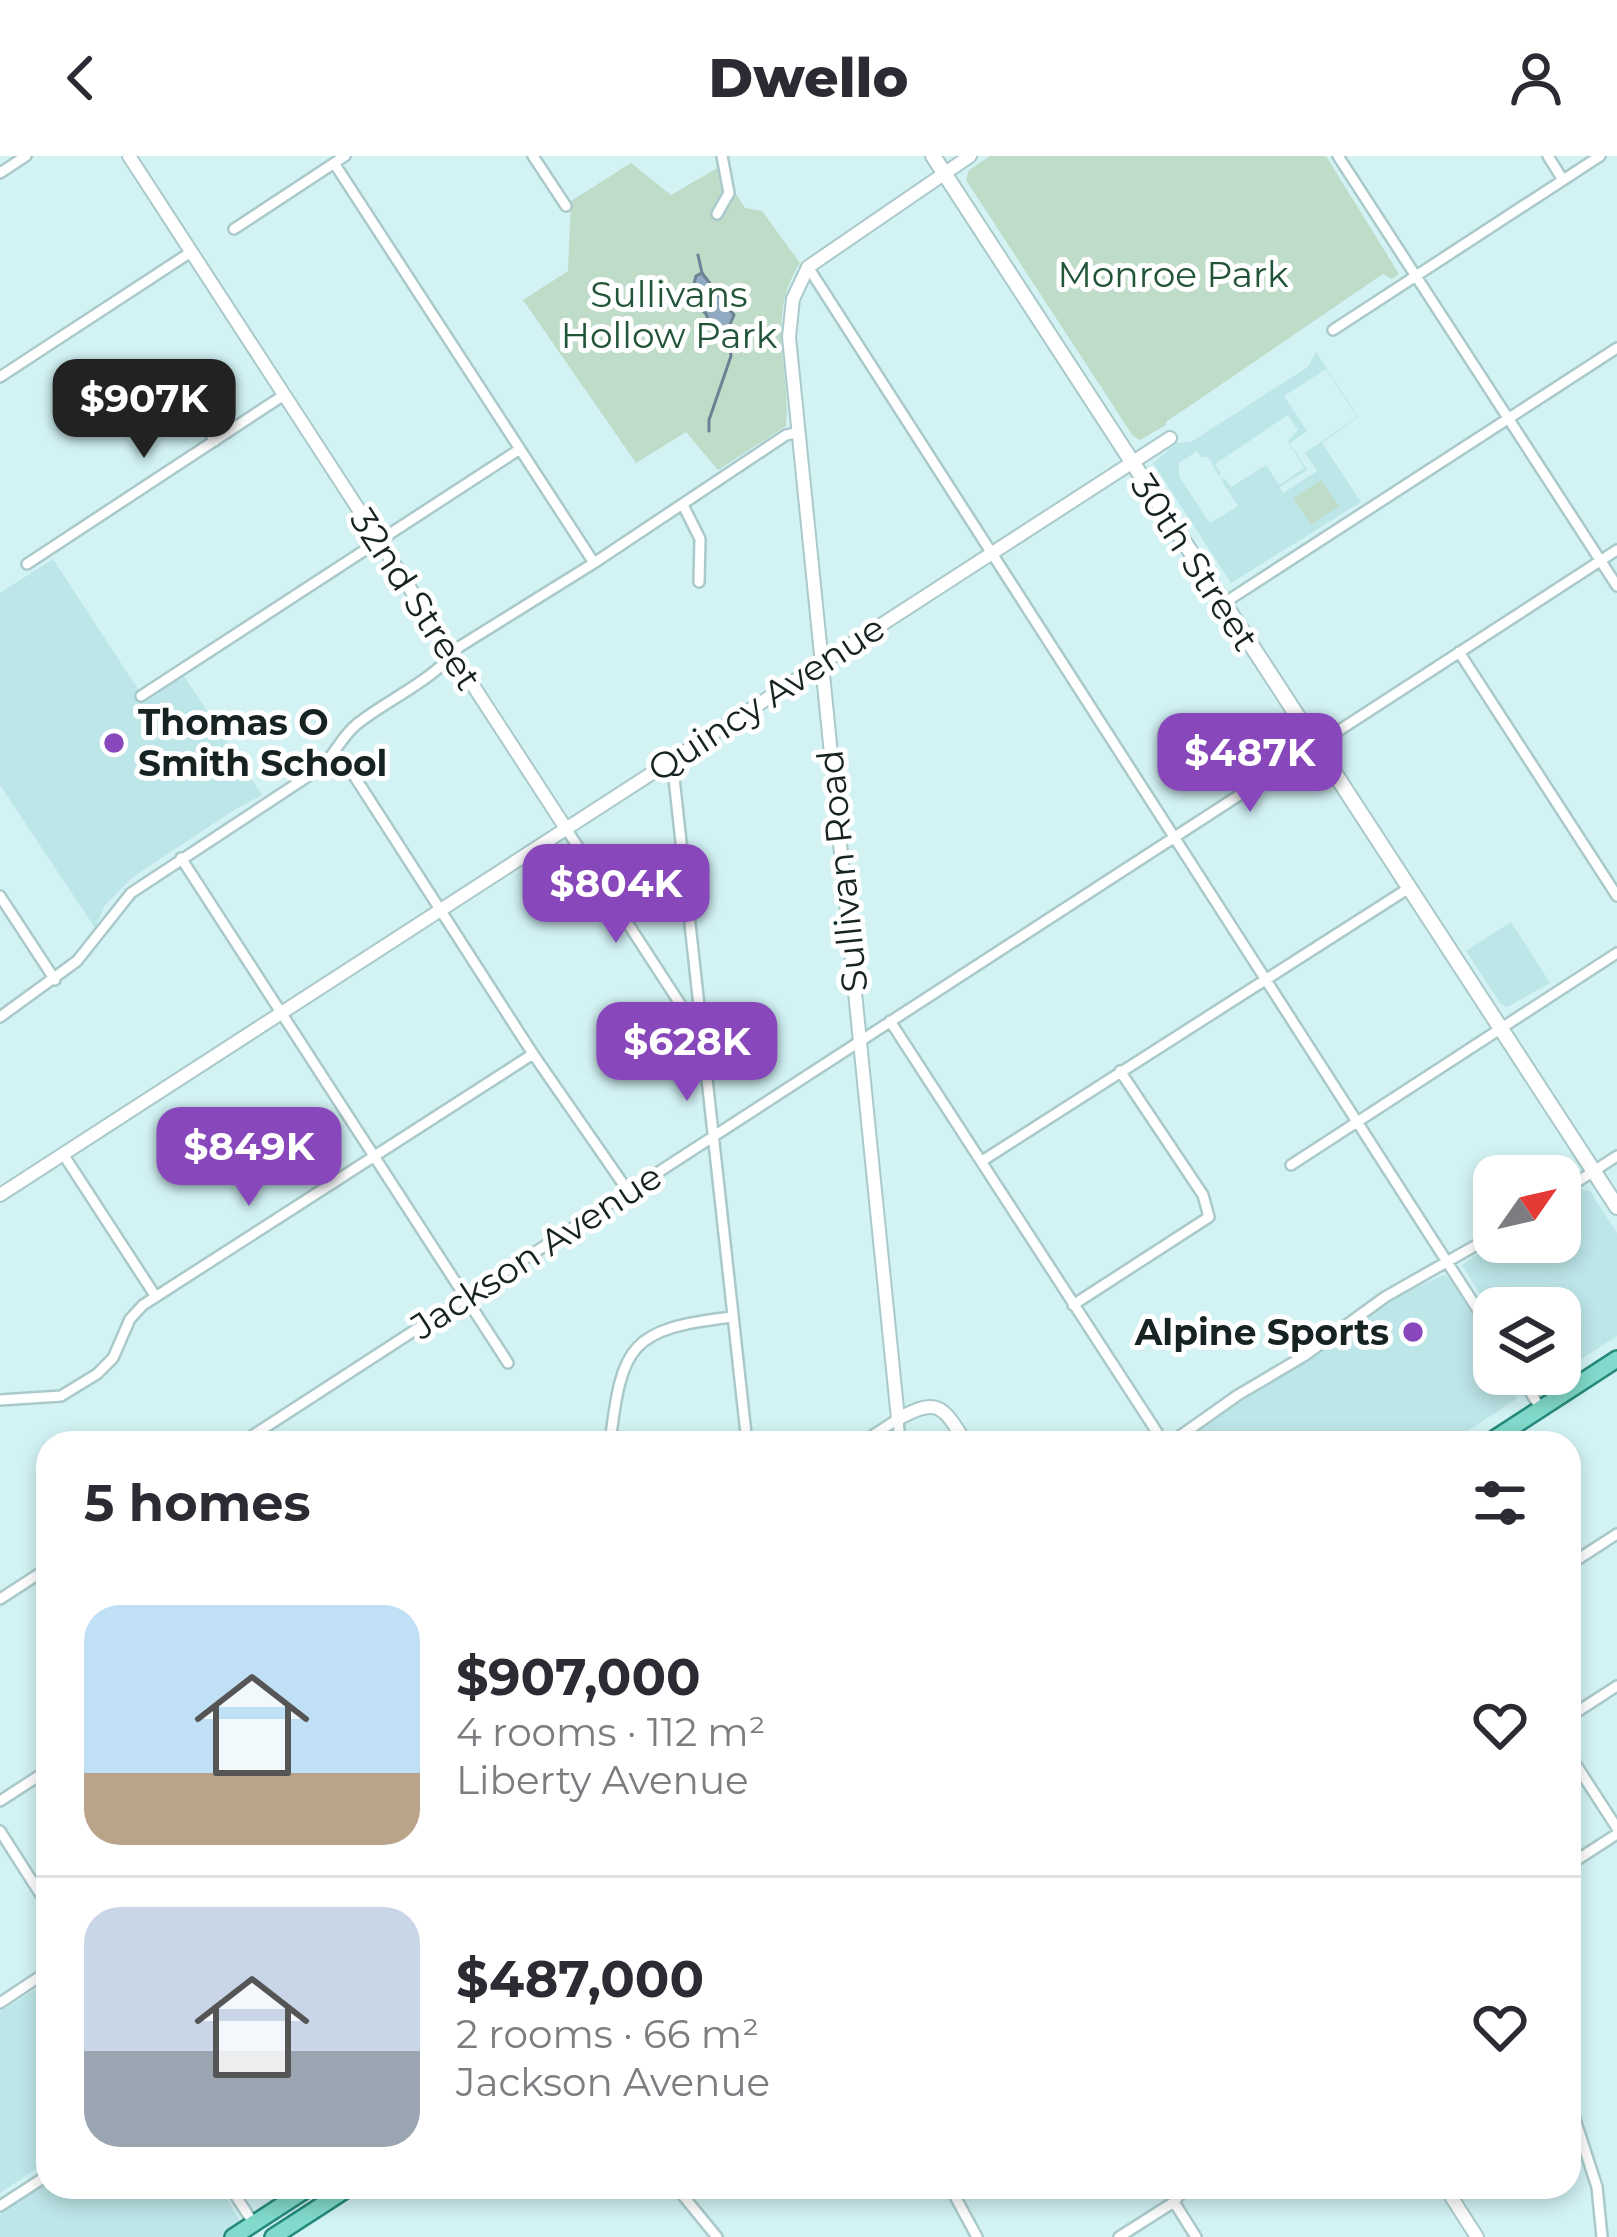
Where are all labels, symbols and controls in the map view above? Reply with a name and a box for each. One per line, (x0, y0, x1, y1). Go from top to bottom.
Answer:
icon: back (48, 45, 114, 111)
text: Dwello (709, 45, 908, 111)
icon: person (1503, 45, 1569, 111)
park label: Monroe Park (1057, 252, 1289, 296)
park label: Sullivans Hollow Park (561, 272, 778, 357)
pin: $907K (60, 359, 228, 461)
text: $907K (80, 374, 208, 422)
street label: 30th Street (1122, 465, 1268, 659)
street label: 32nd Street (341, 500, 491, 698)
street label: Quincy Avenue (639, 605, 893, 791)
place label: Thomas O Smith School (138, 700, 387, 785)
pin: $487K (1166, 713, 1334, 815)
text: $487K (1184, 728, 1316, 776)
marker: Thomas O Smith School (101, 730, 127, 756)
street label: Sullivan Road (807, 748, 877, 994)
pin: $804K (532, 844, 700, 946)
text: $804K (550, 859, 682, 907)
pin: $628K (603, 1002, 771, 1104)
text: $628K (623, 1017, 751, 1065)
pin: $849K (165, 1107, 333, 1209)
text: $849K (183, 1122, 315, 1170)
street label: Jackson Avenue (402, 1154, 670, 1349)
north arrow (1473, 1155, 1581, 1263)
map controls (1473, 1155, 1581, 1395)
button: layers (1473, 1287, 1581, 1395)
place label: Alpine Sports (1134, 1310, 1389, 1354)
marker: Alpine Sports (1400, 1319, 1426, 1345)
icon: filters (1467, 1470, 1533, 1536)
text: 5 homes (84, 1472, 311, 1534)
text: $907,000 (456, 1646, 701, 1708)
icon: home (180, 1653, 324, 1797)
icon: heart (1467, 1692, 1533, 1758)
text: 4 rooms · 112 m² (456, 1708, 765, 1756)
text: Liberty Avenue (456, 1756, 749, 1804)
text: $487,000 (456, 1948, 704, 2010)
icon: home (180, 1955, 324, 2099)
icon: heart (1467, 1994, 1533, 2060)
text: 2 rooms · 66 m² (456, 2010, 759, 2058)
text: Jackson Avenue (456, 2058, 770, 2106)

